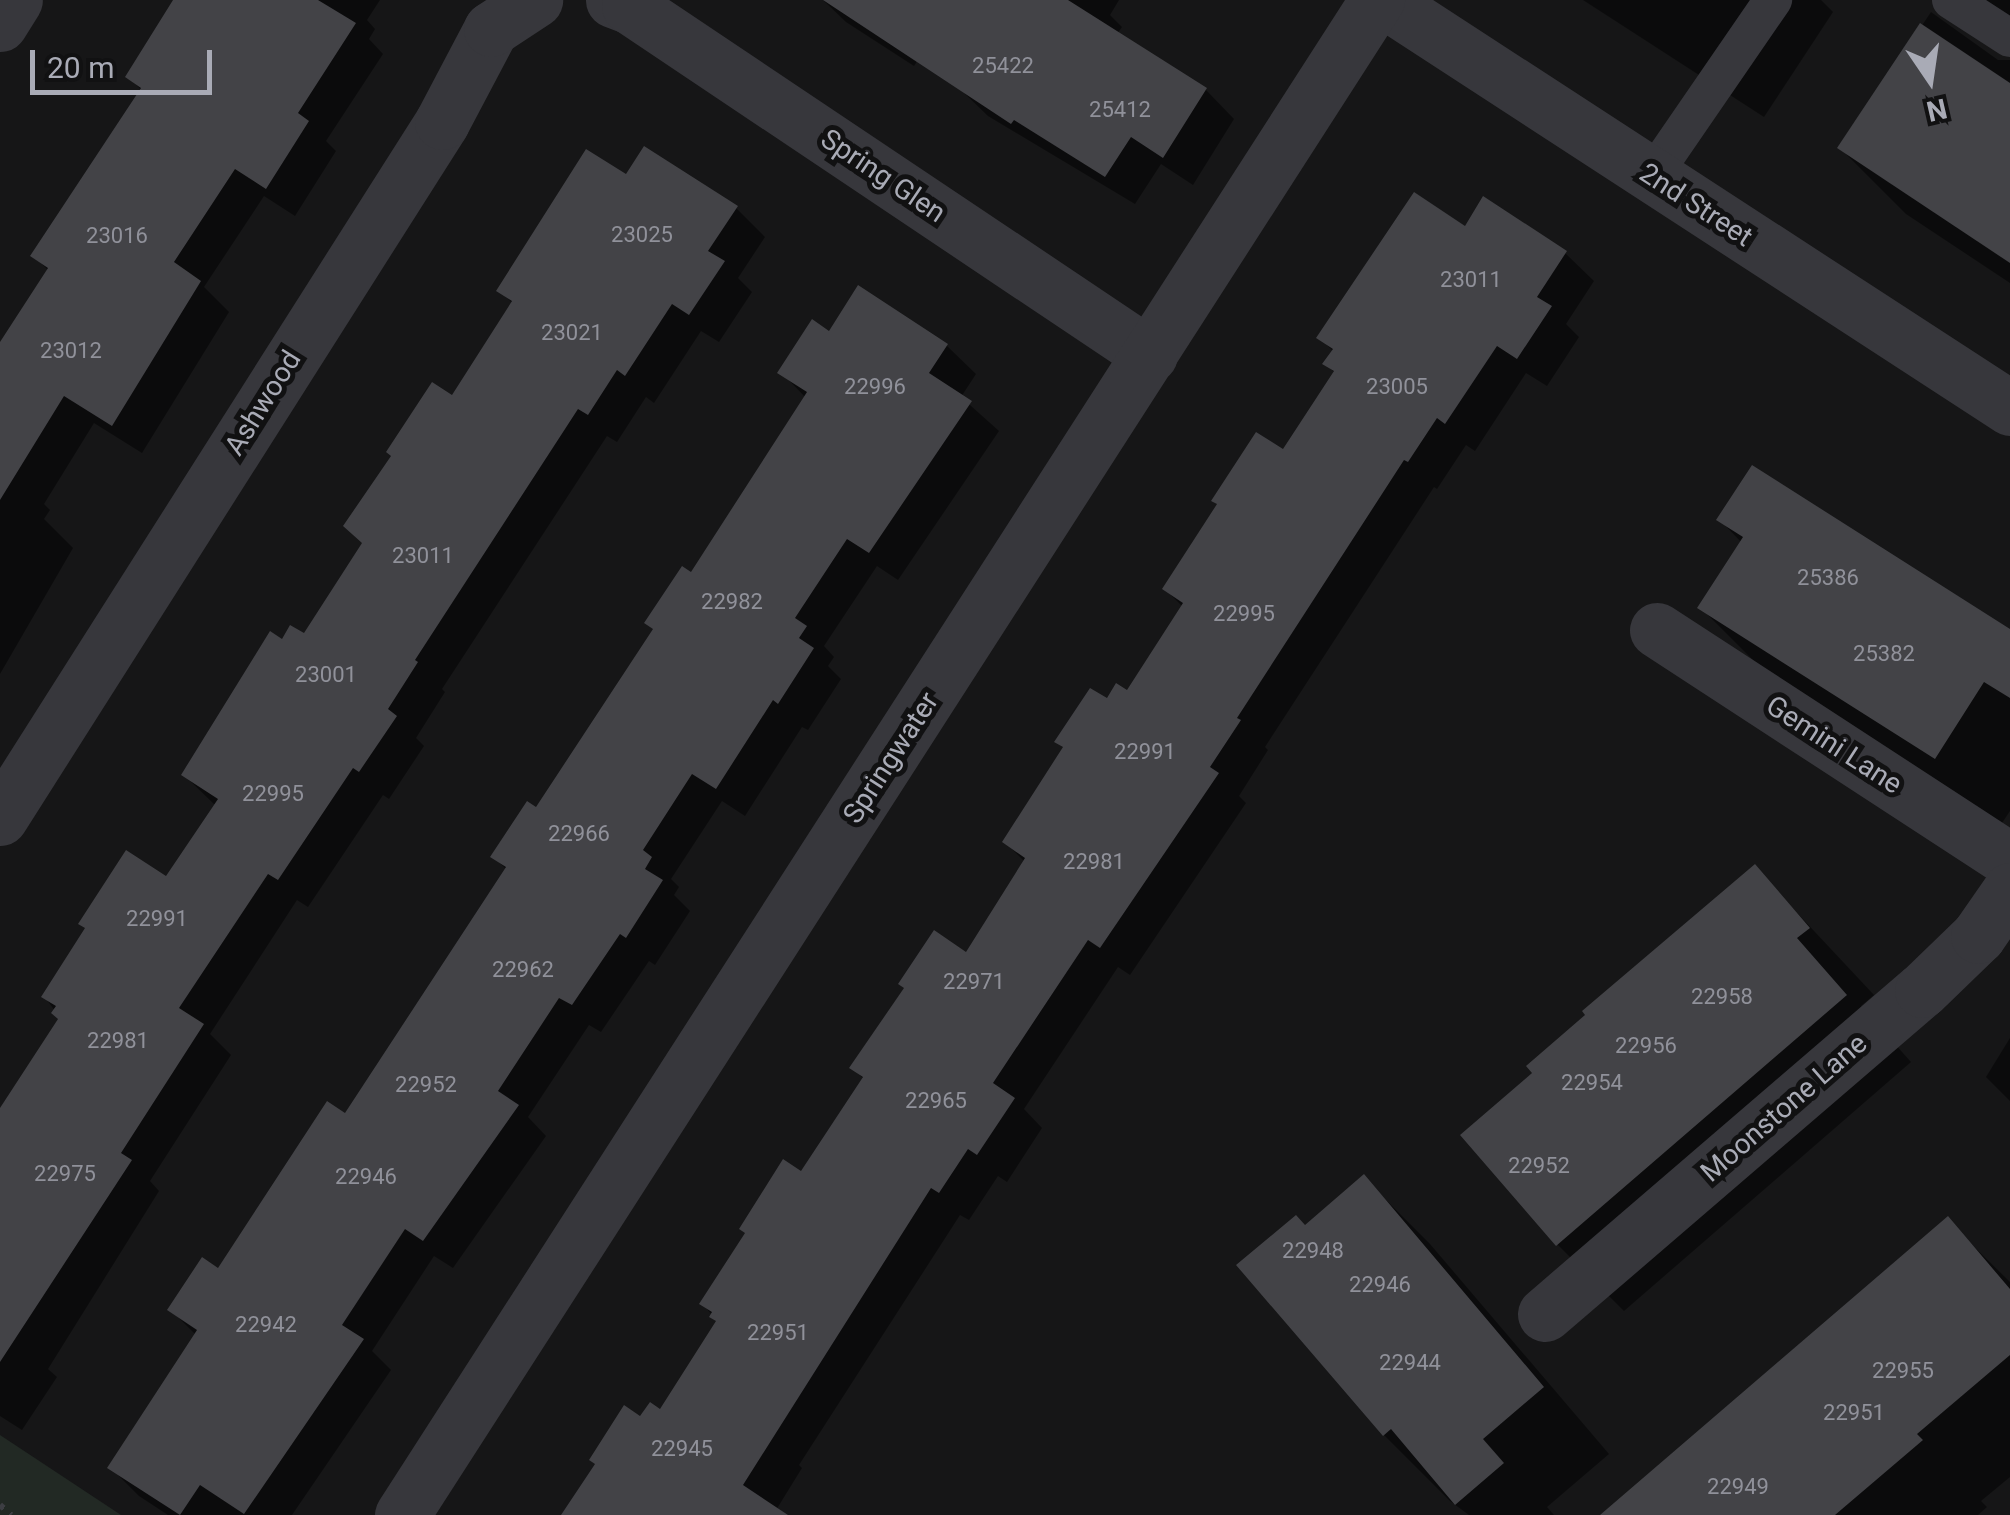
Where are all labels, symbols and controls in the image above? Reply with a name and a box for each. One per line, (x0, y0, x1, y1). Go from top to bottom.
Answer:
scale bar (35, 30, 218, 92)
north arrow (1880, 30, 1980, 130)
text: 20 m (47, 50, 114, 85)
house number: 25422 (972, 53, 1034, 79)
text: N (1924, 91, 1950, 128)
house number: 25412 (1089, 97, 1151, 123)
street label: Spring Glen (814, 122, 952, 230)
street label: 2nd Street (1633, 156, 1759, 254)
house number: 23025 (611, 222, 673, 248)
house number: 23016 (86, 223, 148, 249)
house number: 23011 (1440, 267, 1502, 293)
house number: 23021 (541, 320, 603, 346)
house number: 23012 (40, 338, 102, 364)
street label: Ashwood (218, 345, 308, 461)
house number: 22996 (844, 374, 906, 400)
house number: 23005 (1366, 374, 1428, 400)
house number: 23011 (392, 543, 454, 569)
house number: 25386 (1797, 565, 1859, 591)
house number: 22982 (701, 589, 763, 615)
house number: 22995 (1213, 601, 1275, 627)
house number: 25382 (1853, 641, 1915, 667)
house number: 23001 (295, 662, 357, 688)
street label: Springwater (836, 686, 946, 830)
street label: Gemini Lane (1760, 689, 1908, 801)
house number: 22991 (1114, 739, 1176, 765)
house number: 22995 (242, 781, 304, 807)
house number: 22966 (548, 821, 610, 847)
house number: 22981 (1063, 849, 1125, 875)
house number: 22991 (126, 906, 188, 932)
house number: 22962 (492, 957, 554, 983)
house number: 22971 (943, 969, 1005, 995)
house number: 22958 (1691, 984, 1753, 1010)
street label: Moonstone Lane (1694, 1027, 1874, 1189)
house number: 22981 (87, 1028, 149, 1054)
house number: 22956 (1615, 1033, 1677, 1059)
house number: 22954 (1561, 1070, 1623, 1096)
house number: 22952 (395, 1072, 457, 1098)
house number: 22965 (905, 1088, 967, 1114)
house number: 22952 (1508, 1153, 1570, 1179)
house number: 22975 (34, 1161, 96, 1187)
house number: 22946 (335, 1164, 397, 1190)
house number: 22948 (1282, 1238, 1344, 1264)
house number: 22946 (1349, 1272, 1411, 1298)
house number: 22942 (235, 1312, 297, 1338)
house number: 22951 (747, 1320, 809, 1346)
house number: 22944 (1379, 1350, 1441, 1376)
house number: 22955 (1872, 1358, 1934, 1384)
house number: 22951 (1823, 1400, 1885, 1426)
house number: 22945 (651, 1436, 713, 1462)
house number: 22949 (1707, 1474, 1769, 1500)

